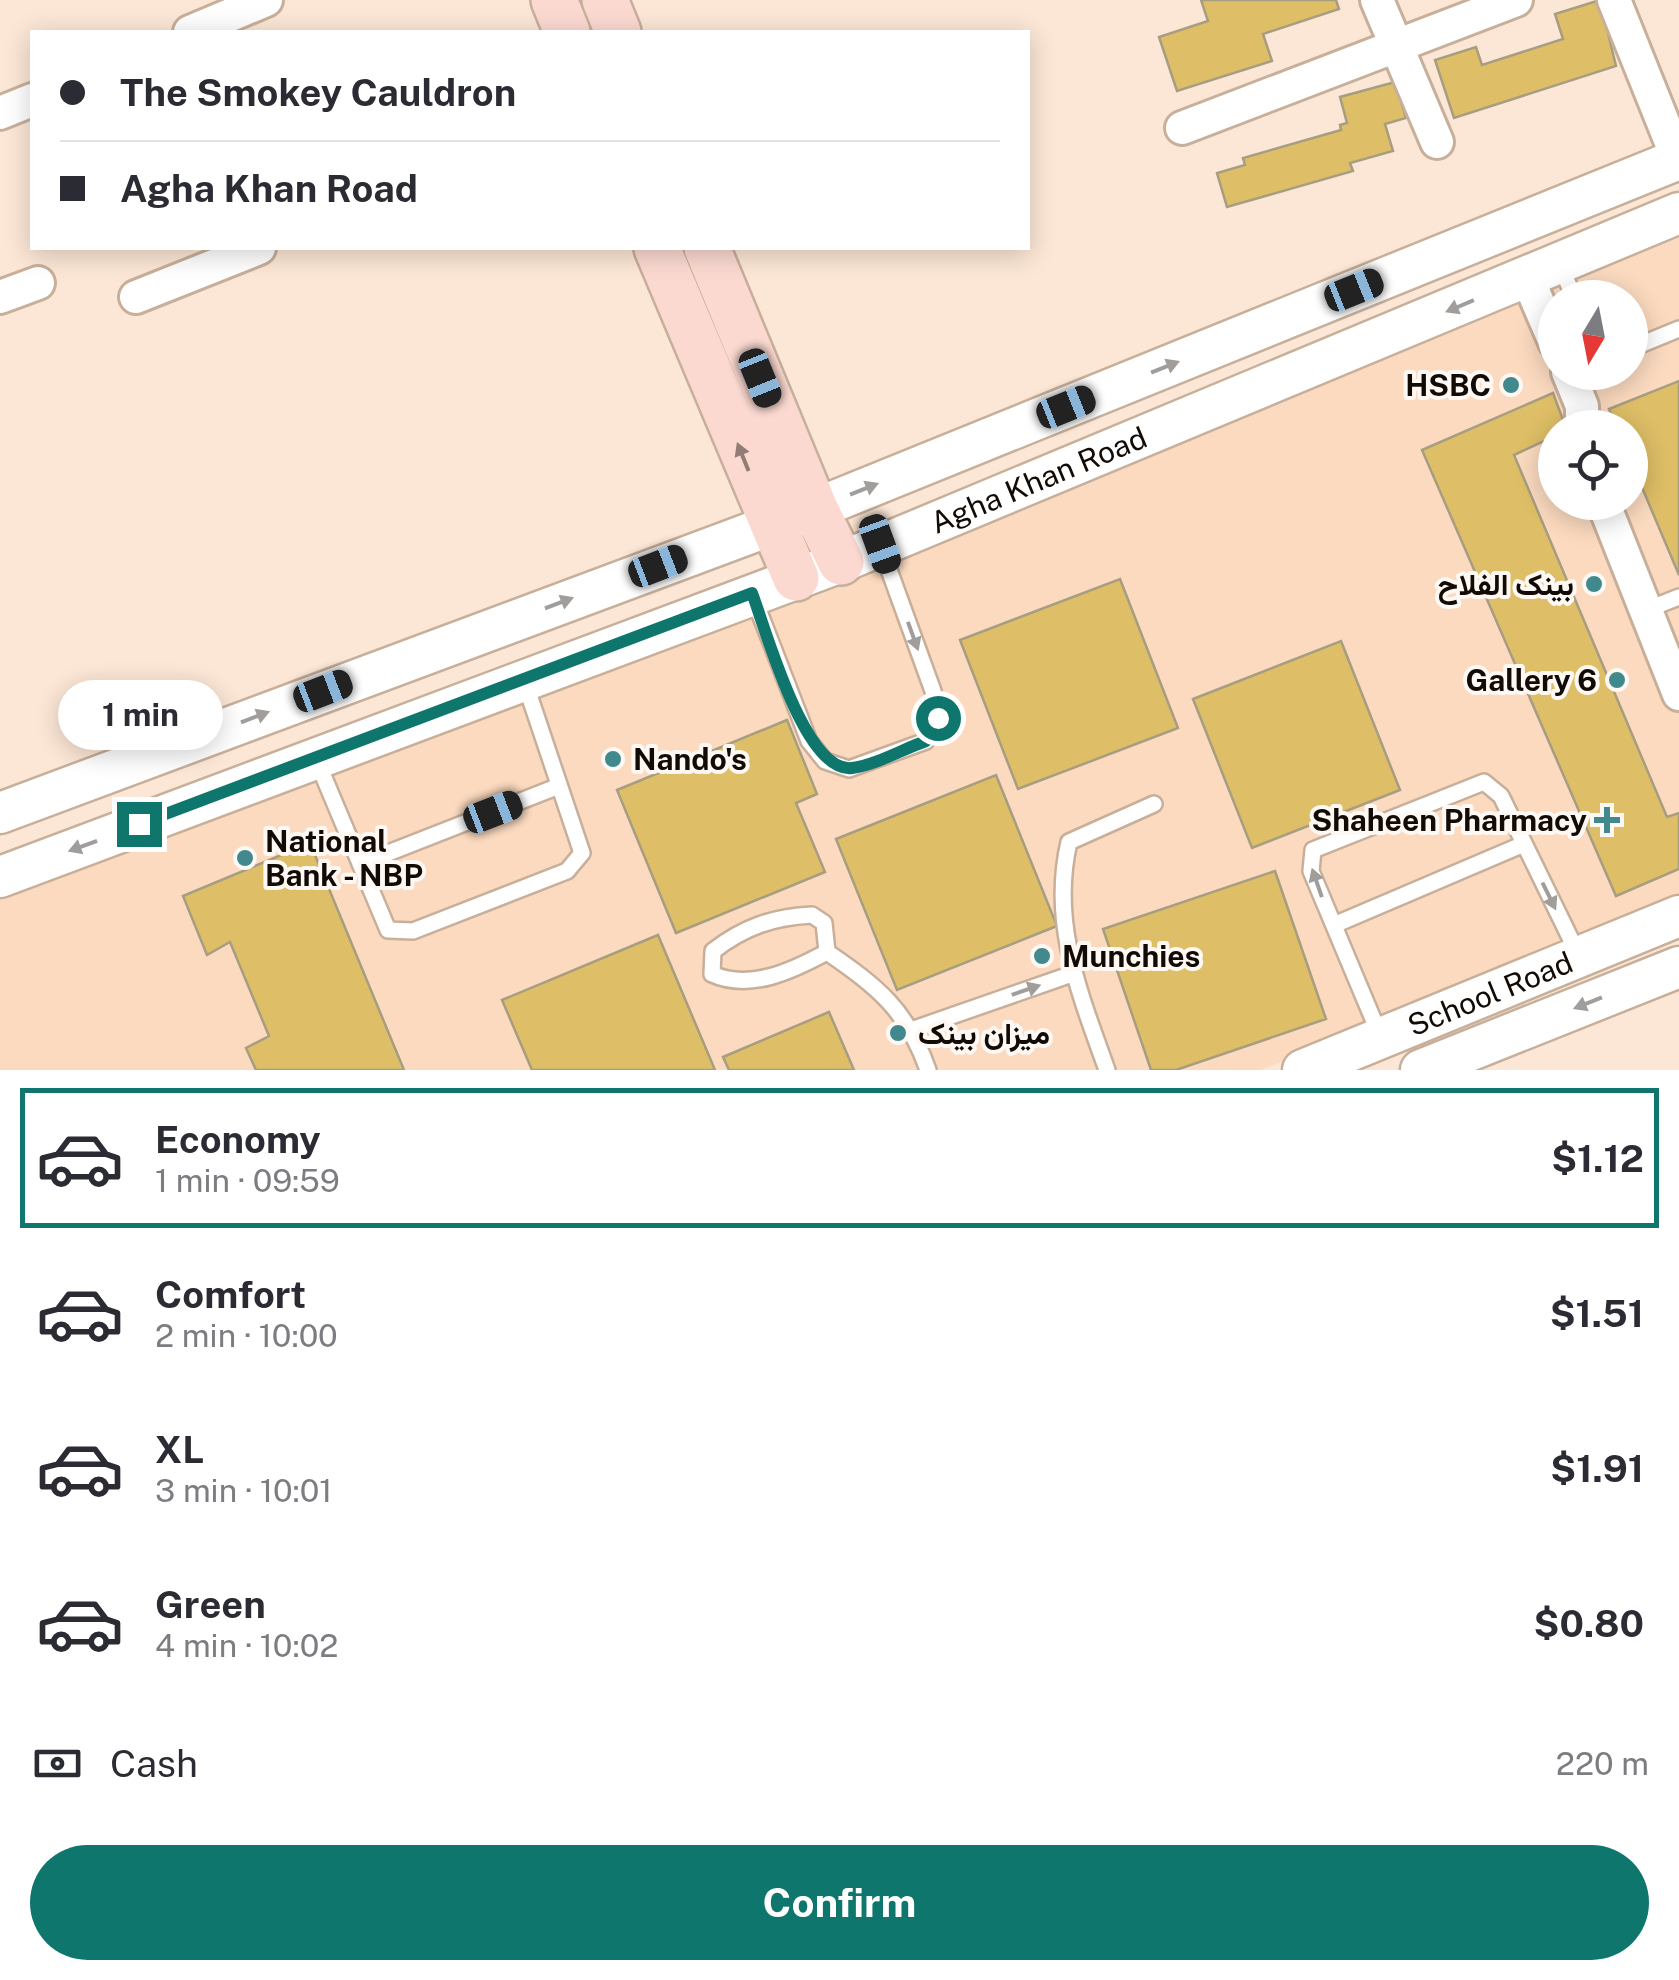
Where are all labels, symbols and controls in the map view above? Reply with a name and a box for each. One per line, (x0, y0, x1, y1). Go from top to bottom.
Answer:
text: The Smokey Cauldron (120, 70, 516, 115)
text: Agha Khan Road (120, 166, 418, 211)
car (1321, 265, 1387, 315)
north arrow (1538, 280, 1648, 390)
map controls (1538, 280, 1648, 520)
one-way arrow (1445, 298, 1475, 314)
car (735, 345, 785, 411)
one-way arrow (1150, 359, 1180, 375)
place label: HSBC (1405, 367, 1491, 403)
marker: HSBC (1500, 374, 1522, 396)
car (1033, 382, 1099, 432)
button: locate (1538, 410, 1648, 520)
street label: Agha Khan Road (925, 419, 1152, 541)
one-way arrow (734, 442, 750, 472)
one-way arrow (849, 481, 879, 497)
car (856, 511, 904, 577)
car (625, 541, 691, 591)
place label: بینک الفلاح (1438, 566, 1574, 605)
marker: بینک الفلاح (1583, 573, 1605, 595)
one-way arrow (545, 595, 575, 610)
one-way arrow (906, 621, 921, 651)
place label: Gallery 6 (1466, 662, 1597, 698)
car (290, 666, 356, 716)
marker: Gallery 6 (1606, 669, 1628, 691)
callout: 1 min (56, 679, 222, 749)
text: 1 min (102, 696, 179, 733)
route start (916, 696, 961, 741)
one-way arrow (240, 709, 270, 724)
place label: Nando's (633, 741, 747, 777)
marker: Nando's (602, 748, 624, 770)
car (460, 787, 526, 837)
route end (117, 802, 162, 847)
place label: Shaheen Pharmacy (1311, 802, 1587, 838)
marker: Shaheen Pharmacy (1596, 809, 1618, 831)
place label: National Bank - NBP (265, 823, 423, 893)
one-way arrow (67, 839, 97, 854)
marker: National Bank - NBP (234, 847, 256, 869)
one-way arrow (1309, 868, 1324, 898)
one-way arrow (1541, 881, 1558, 910)
place label: Munchies (1062, 938, 1200, 974)
street label: School Road (1402, 944, 1578, 1043)
marker: Munchies (1031, 945, 1053, 967)
one-way arrow (1012, 982, 1042, 997)
one-way arrow (1573, 996, 1603, 1012)
place label: میزان بینک (918, 1015, 1050, 1052)
marker: میزان بینک (887, 1022, 909, 1044)
icon: car (35, 1113, 125, 1203)
text: Economy (155, 1117, 321, 1162)
text: $1.12 (1551, 1136, 1644, 1181)
text: 1 min · 09:59 (155, 1162, 340, 1199)
icon: car (35, 1268, 125, 1358)
text: Comfort (155, 1272, 306, 1317)
text: $1.51 (1550, 1291, 1644, 1336)
text: 2 min · 10:00 (155, 1317, 338, 1354)
icon: car (35, 1423, 125, 1513)
text: XL (155, 1427, 204, 1472)
text: $1.91 (1550, 1446, 1644, 1491)
text: 3 min · 10:01 (155, 1472, 332, 1509)
icon: car (35, 1578, 125, 1668)
text: Green (155, 1582, 266, 1627)
text: $0.80 (1534, 1601, 1644, 1646)
text: 4 min · 10:02 (155, 1627, 338, 1664)
icon: cash (30, 1736, 85, 1791)
text: Cash (110, 1741, 198, 1786)
text: 220 m (1556, 1745, 1649, 1782)
button: Confirm (30, 1845, 1649, 1960)

